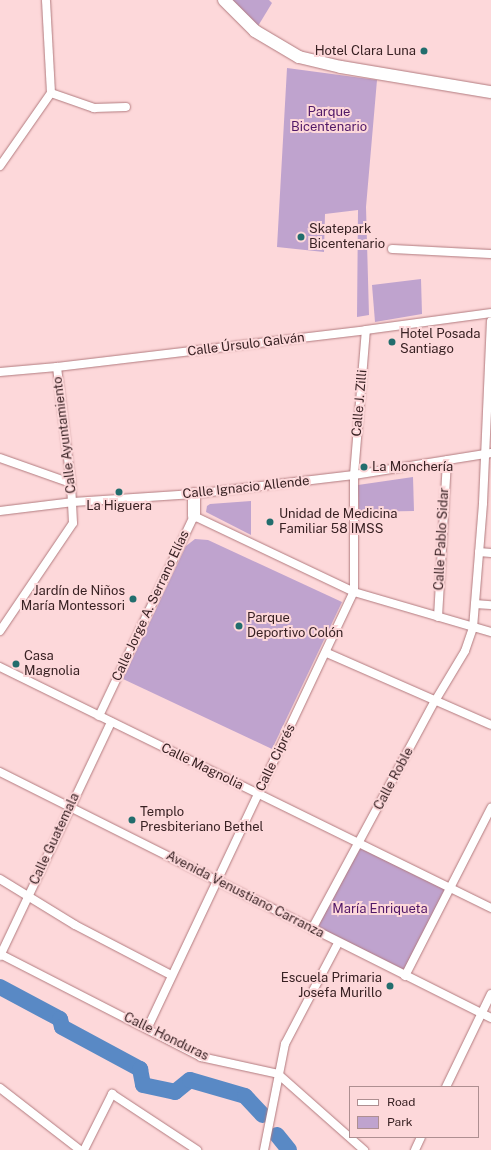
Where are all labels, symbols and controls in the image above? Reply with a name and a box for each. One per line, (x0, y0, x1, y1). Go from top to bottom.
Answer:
place label: Hotel Clara Luna (315, 43, 416, 59)
marker: Hotel Clara Luna (419, 46, 429, 56)
park label: Parque Bicentenario (291, 105, 367, 136)
place label: Skatepark Bicentenario (309, 222, 385, 253)
marker: Skatepark Bicentenario (296, 232, 306, 242)
place label: Hotel Posada Santiago (400, 327, 480, 358)
street label: Calle Úrsulo Galván (187, 330, 305, 360)
marker: Hotel Posada Santiago (387, 337, 397, 347)
street label: Calle J. Zilli (349, 369, 371, 437)
street label: Calle Ayuntamiento (50, 376, 80, 494)
place label: La Monchería (372, 459, 453, 475)
marker: La Monchería (359, 462, 369, 472)
street label: Calle Ignacio Allende (182, 474, 310, 502)
marker: La Higuera (114, 487, 124, 497)
street label: Calle Pablo Sidar (432, 487, 452, 591)
place label: La Higuera (86, 498, 152, 514)
place label: Unidad de Medicina Familiar 58 IMSS (279, 507, 398, 538)
marker: Unidad de Medicina Familiar 58 IMSS (264, 516, 276, 528)
street label: Calle Jorge A. Serrano Elías (109, 528, 193, 684)
place label: Jardín de Niños María Montessori (21, 584, 125, 615)
marker: Jardín de Niños María Montessori (128, 594, 138, 604)
place label: Parque Deportivo Colón (247, 611, 343, 642)
marker: Parque Deportivo Colón (234, 621, 244, 631)
place label: Casa Magnolia (24, 649, 80, 680)
marker: Casa Magnolia (11, 659, 21, 669)
street label: Calle Ciprés (253, 722, 299, 794)
street label: Calle Magnolia (158, 740, 246, 794)
street label: Calle Roble (371, 745, 417, 813)
street label: Calle Guatemala (27, 791, 83, 887)
place label: Templo Presbiteriano Bethel (140, 805, 264, 836)
marker: Templo Presbiteriano Bethel (127, 815, 137, 825)
street label: Avenida Venustiano Carranza (163, 848, 327, 942)
park label: María Enriqueta (332, 901, 428, 917)
place label: Escuela Primaria Josefa Murillo (281, 971, 382, 1002)
marker: Escuela Primaria Josefa Murillo (385, 981, 395, 991)
street label: Calle Honduras (121, 1010, 211, 1064)
legend (349, 1086, 479, 1138)
text: Road (387, 1095, 415, 1109)
text: Park (387, 1115, 413, 1129)

